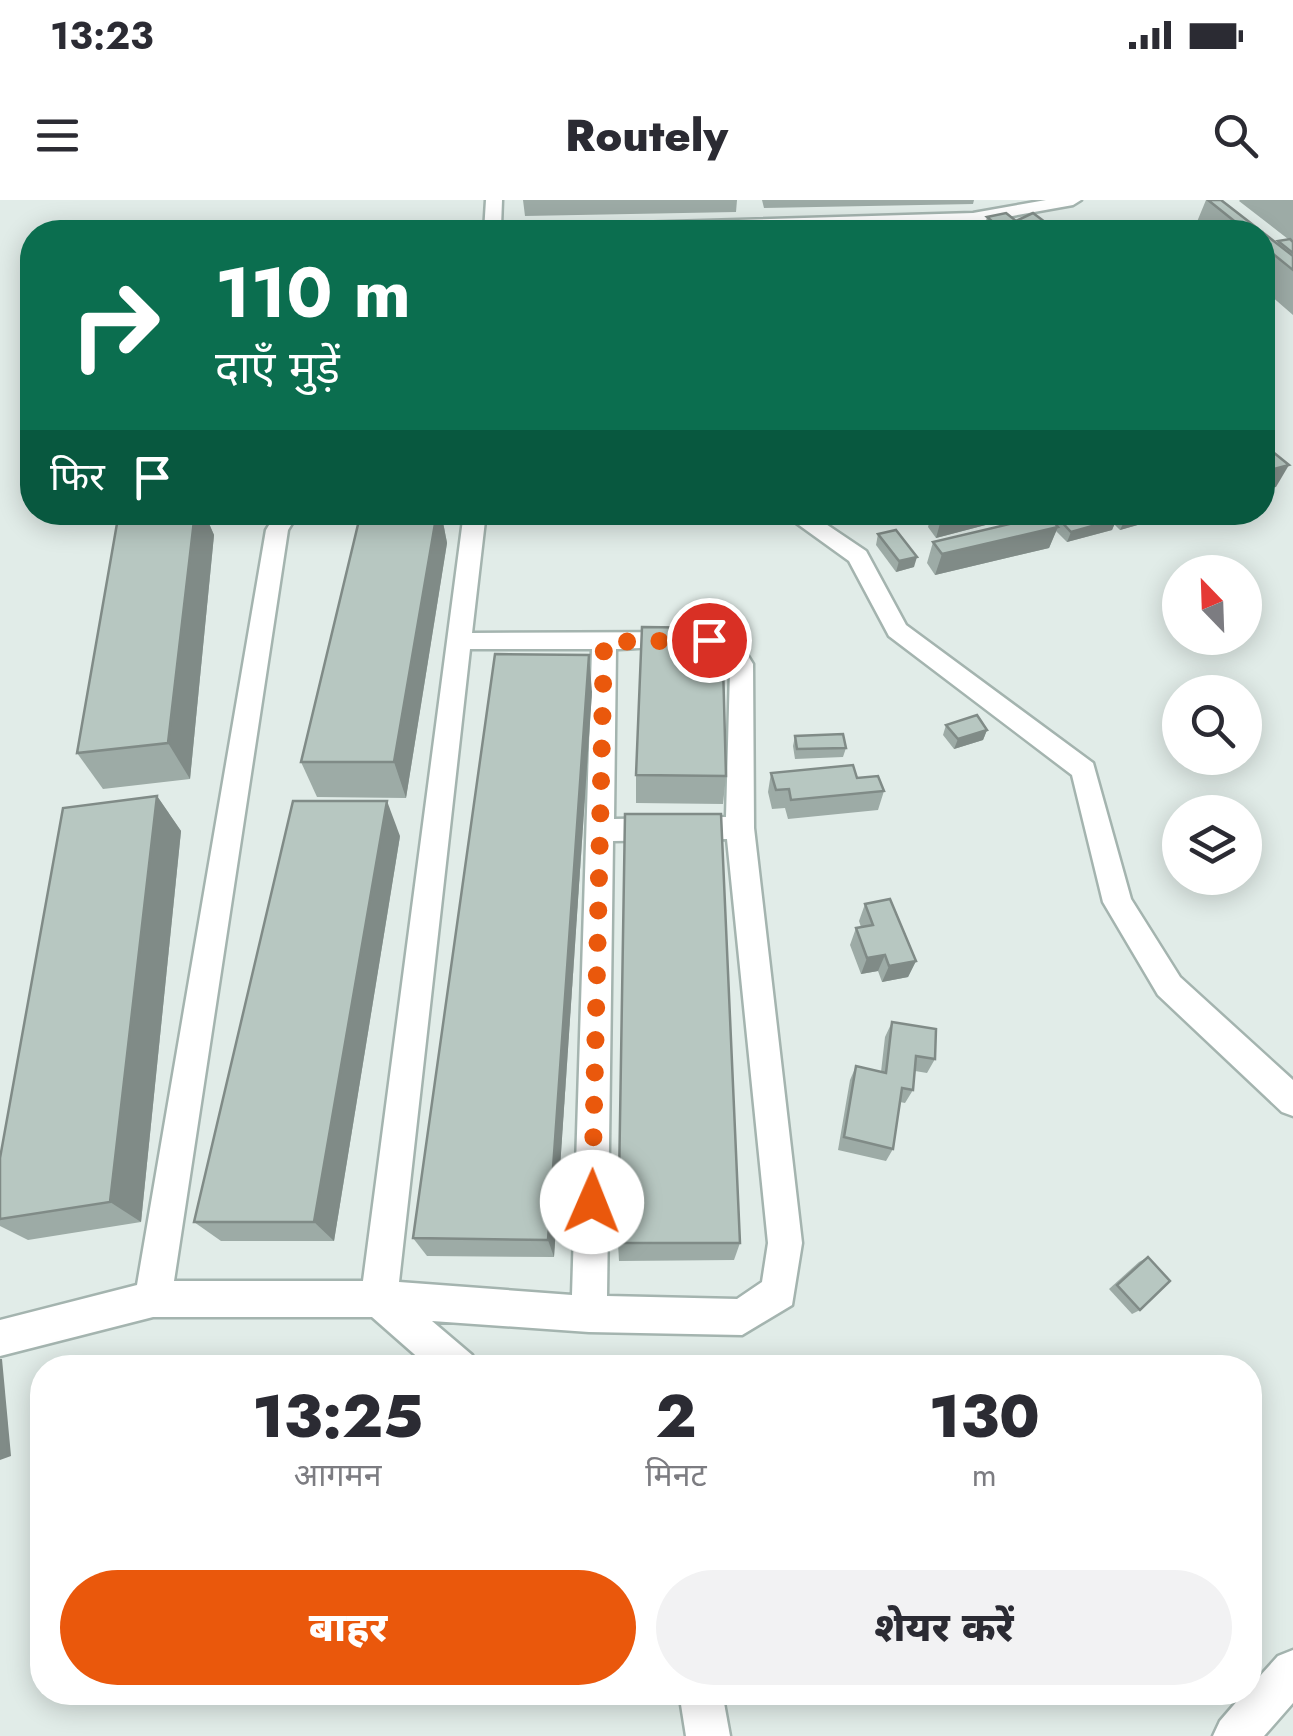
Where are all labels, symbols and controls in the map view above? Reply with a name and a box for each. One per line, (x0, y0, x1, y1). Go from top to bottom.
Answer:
text: 13:23 (50, 8, 154, 63)
text: Routely (565, 103, 728, 168)
icon: menu (30, 108, 85, 163)
icon: search (1208, 108, 1263, 163)
text: 110 m (215, 242, 411, 343)
icon: right (50, 260, 180, 390)
text: दाएँ मुड़ें (215, 335, 340, 400)
text: फिर (50, 449, 105, 504)
icon: arrive (125, 450, 180, 505)
north arrow (1162, 555, 1262, 655)
map controls (1162, 555, 1262, 895)
pin (667, 598, 752, 683)
icon: arrive (682, 613, 737, 668)
button: search (1162, 675, 1262, 775)
button: layers (1162, 795, 1262, 895)
position arrow (540, 1150, 644, 1254)
text: 13:25 (252, 1373, 423, 1460)
text: 2 (656, 1373, 696, 1460)
text: 130 (929, 1373, 1040, 1460)
text: आगमन (294, 1452, 381, 1498)
text: मिनट (645, 1452, 707, 1498)
text: m (972, 1452, 997, 1498)
button: बाहर (60, 1570, 636, 1685)
button: शेयर करें (656, 1570, 1232, 1685)

